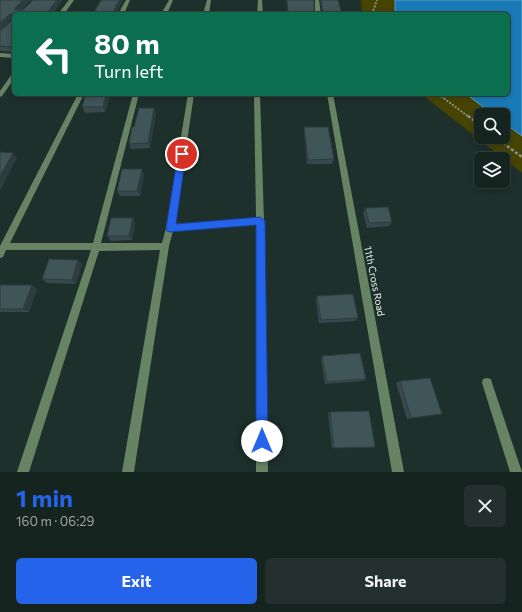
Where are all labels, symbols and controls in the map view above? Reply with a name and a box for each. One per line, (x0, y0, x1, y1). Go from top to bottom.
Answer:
text: 80 m (94, 26, 160, 60)
icon: left (28, 28, 80, 80)
text: Turn left (94, 60, 163, 82)
map controls (474, 108, 510, 188)
button: search (474, 108, 510, 144)
pin (165, 137, 199, 171)
icon: arrive (171, 143, 193, 165)
button: layers (474, 152, 510, 188)
street label: 11th Cross Road (362, 245, 388, 317)
position arrow (241, 420, 283, 462)
text: 1 min (16, 483, 73, 512)
button: close (464, 485, 506, 527)
text: 160 m · 06:29 (16, 513, 94, 529)
button: Exit (16, 558, 257, 604)
button: Share (265, 558, 506, 604)

